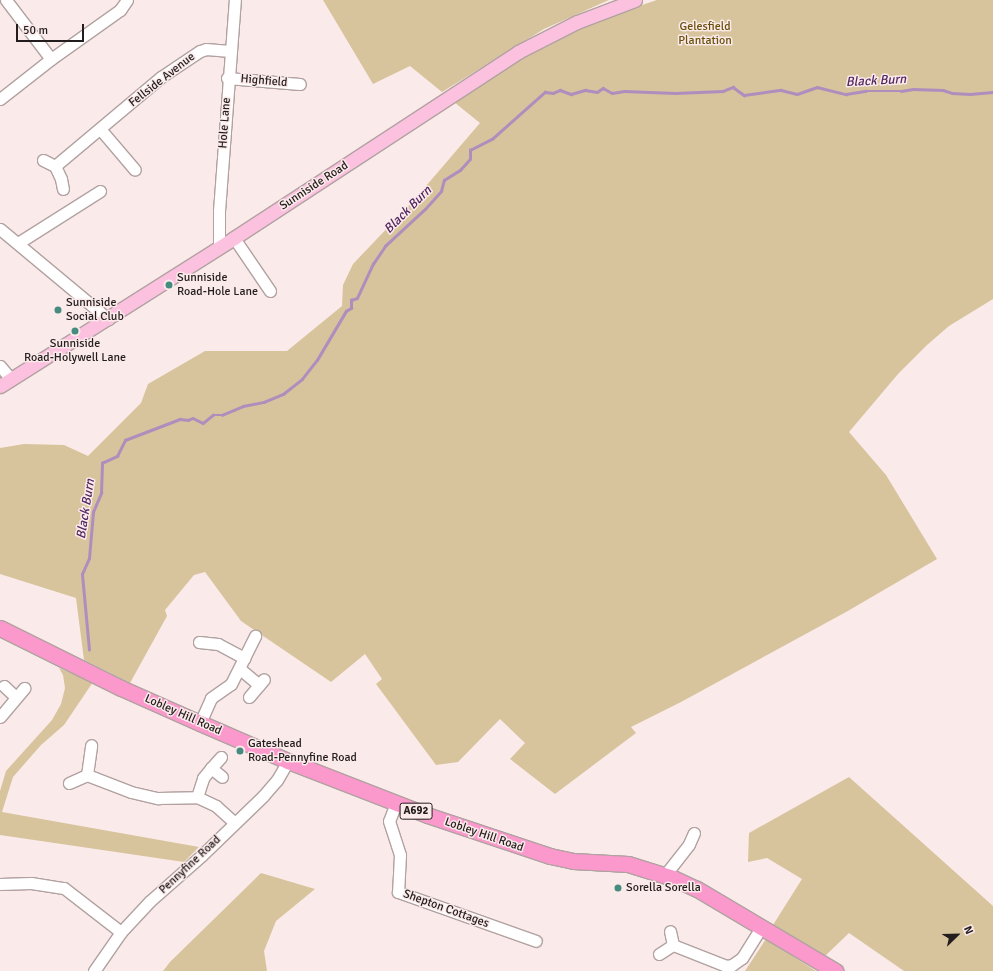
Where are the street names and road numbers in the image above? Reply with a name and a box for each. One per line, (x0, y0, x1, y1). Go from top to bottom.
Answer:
street label: Fellside Avenue (126, 50, 198, 110)
street label: Highfield (240, 72, 288, 90)
street label: Hole Lane (216, 97, 234, 149)
street label: Sunniside Road (277, 159, 351, 213)
street label: Lobley Hill Road (142, 692, 224, 738)
road number: A692 (399, 802, 433, 820)
street label: Lobley Hill Road (443, 815, 525, 855)
street label: Pennyfine Road (156, 833, 224, 897)
street label: Shepton Cottages (401, 887, 491, 931)

